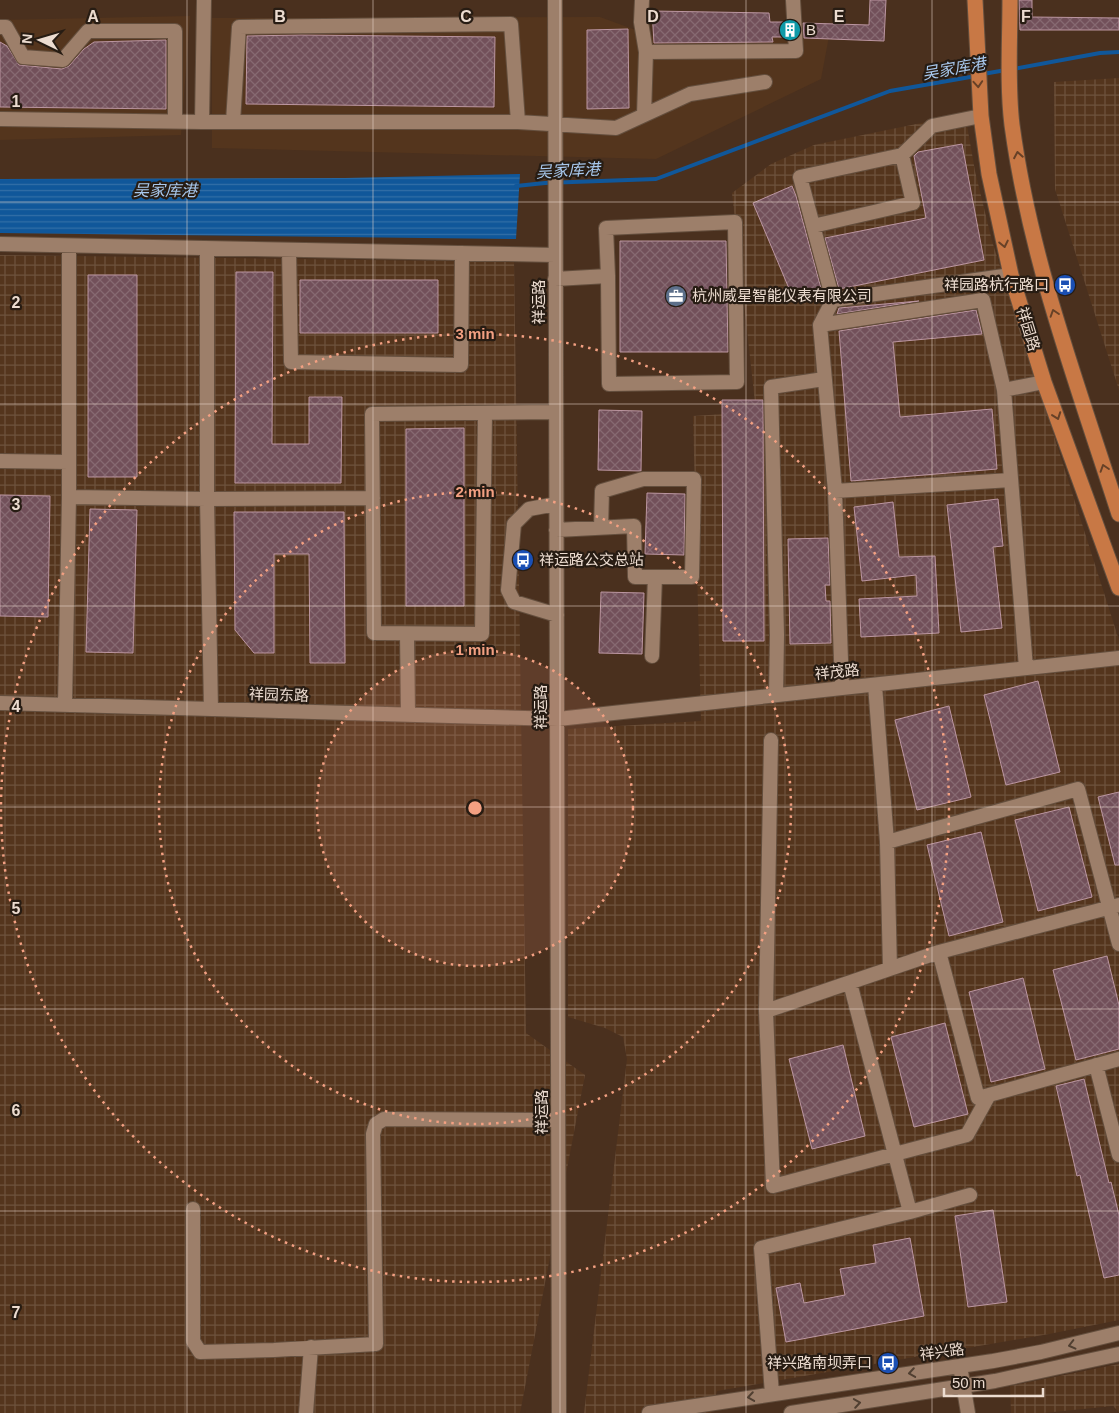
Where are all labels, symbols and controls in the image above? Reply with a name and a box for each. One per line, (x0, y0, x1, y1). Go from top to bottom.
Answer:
text: A (87, 8, 99, 25)
text: B (274, 8, 286, 25)
text: C (460, 8, 472, 25)
text: D (647, 8, 659, 25)
text: E (834, 8, 845, 25)
text: F (1021, 8, 1031, 25)
north arrow (15, 15, 65, 65)
building icon: B (778, 18, 802, 42)
place label: B (806, 21, 816, 38)
text: N (19, 33, 35, 45)
water label: 吴家库港 (921, 54, 989, 82)
one-way arrow (973, 80, 984, 88)
text: 1 (12, 93, 21, 110)
one-way arrow (1013, 151, 1023, 160)
water label: 吴家库港 (536, 160, 602, 181)
water label: 吴家库港 (133, 182, 199, 199)
one-way arrow (998, 239, 1009, 248)
bus stop icon: 祥园路杭行路口 (1053, 273, 1077, 297)
place label: 祥园路杭行路口 (944, 276, 1049, 293)
street label: 祥运路 (530, 279, 547, 325)
office icon: 杭州威星智能仪表有限公司 (664, 284, 688, 308)
place label: 杭州威星智能仪表有限公司 (692, 287, 872, 304)
text: 2 (12, 294, 21, 311)
street label: 祥园路 (1014, 305, 1043, 353)
one-way arrow (1050, 310, 1060, 318)
text: 3 min (455, 325, 495, 342)
one-way arrow (1051, 411, 1061, 420)
one-way arrow (1100, 464, 1110, 473)
text: 2 min (455, 483, 495, 500)
text: 3 (12, 496, 21, 513)
bus stop icon: 祥运路公交总站 (511, 548, 535, 572)
place label: 祥运路公交总站 (539, 551, 644, 568)
text: 1 min (455, 641, 495, 658)
street label: 祥茂路 (814, 661, 860, 682)
street label: 祥运路 (532, 684, 549, 730)
street label: 祥园东路 (249, 685, 309, 704)
text: 4 (12, 698, 21, 715)
centre of rings (466, 799, 484, 817)
text: 5 (12, 900, 21, 917)
street label: 祥运路 (533, 1089, 550, 1135)
text: 6 (12, 1102, 21, 1119)
text: 7 (12, 1304, 21, 1321)
one-way arrow (1067, 1339, 1076, 1350)
street label: 祥兴路 (918, 1340, 965, 1363)
bus stop icon: 祥兴路南坝弄口 (876, 1351, 900, 1375)
place label: 祥兴路南坝弄口 (767, 1354, 872, 1371)
scale bar (944, 1366, 1043, 1398)
one-way arrow (907, 1367, 916, 1377)
text: 50 m (952, 1374, 985, 1391)
one-way arrow (747, 1392, 755, 1402)
one-way arrow (852, 1398, 861, 1408)

